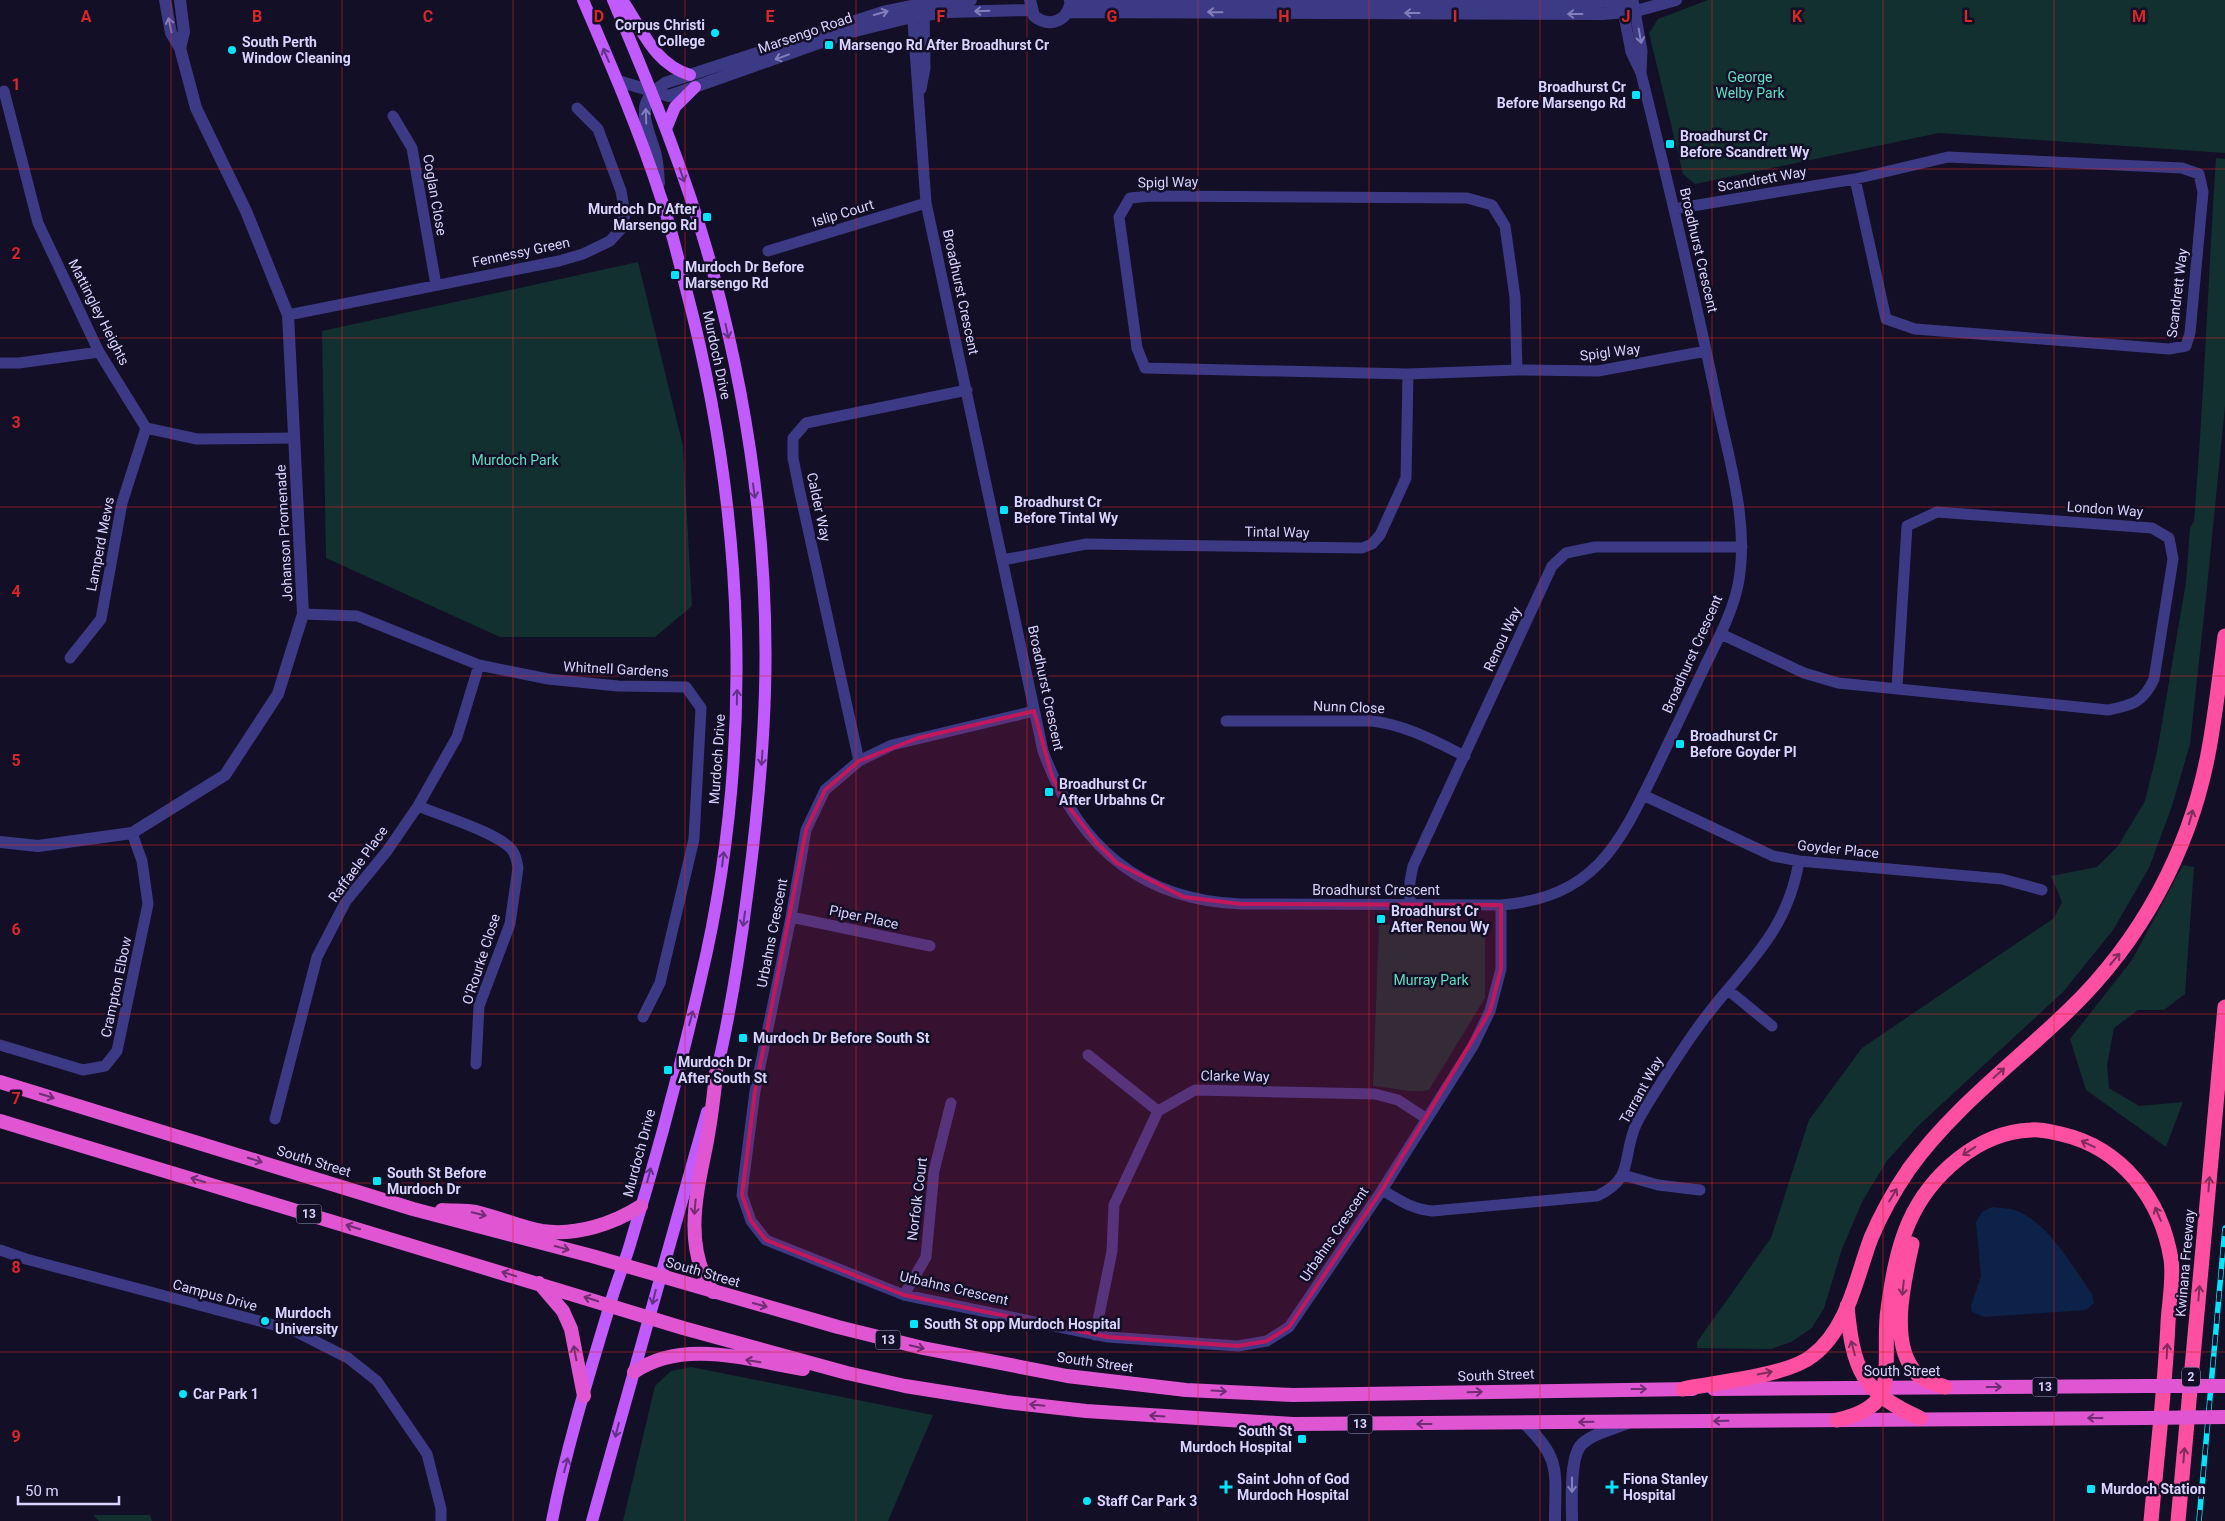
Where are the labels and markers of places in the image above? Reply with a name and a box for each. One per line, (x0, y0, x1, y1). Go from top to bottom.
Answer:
place label: Corpus Christi College (615, 17, 705, 49)
marker: Corpus Christi College (709, 27, 721, 39)
place label: South Perth Window Cleaning (242, 34, 351, 66)
place label: Marsengo Rd After Broadhurst Cr (839, 37, 1049, 53)
marker: Marsengo Rd After Broadhurst Cr (823, 39, 835, 51)
marker: South Perth Window Cleaning (226, 44, 238, 56)
place label: Broadhurst Cr Before Marsengo Rd (1497, 79, 1626, 111)
marker: Broadhurst Cr Before Marsengo Rd (1630, 89, 1642, 101)
place label: Broadhurst Cr Before Scandrett Wy (1680, 128, 1810, 160)
marker: Broadhurst Cr Before Scandrett Wy (1664, 138, 1676, 150)
place label: Murdoch Dr After Marsengo Rd (588, 201, 697, 233)
marker: Murdoch Dr After Marsengo Rd (701, 211, 713, 223)
place label: Murdoch Dr Before Marsengo Rd (685, 259, 805, 291)
marker: Murdoch Dr Before Marsengo Rd (669, 269, 681, 281)
place label: Broadhurst Cr Before Tintal Wy (1014, 494, 1119, 526)
marker: Broadhurst Cr Before Tintal Wy (998, 504, 1010, 516)
place label: Broadhurst Cr Before Goyder Pl (1690, 728, 1797, 760)
marker: Broadhurst Cr Before Goyder Pl (1674, 738, 1686, 750)
place label: Broadhurst Cr After Urbahns Cr (1059, 776, 1165, 808)
marker: Broadhurst Cr After Urbahns Cr (1043, 786, 1055, 798)
place label: Broadhurst Cr After Renou Wy (1391, 903, 1490, 935)
marker: Broadhurst Cr After Renou Wy (1375, 913, 1387, 925)
place label: Murdoch Dr Before South St (753, 1030, 930, 1046)
marker: Murdoch Dr Before South St (737, 1032, 749, 1044)
place label: Murdoch Dr After South St (678, 1054, 767, 1086)
marker: Murdoch Dr After South St (662, 1064, 674, 1076)
place label: South St Before Murdoch Dr (387, 1165, 487, 1197)
marker: South St Before Murdoch Dr (371, 1175, 383, 1187)
place label: Murdoch University (275, 1305, 339, 1337)
marker: Murdoch University (259, 1315, 271, 1327)
place label: South St opp Murdoch Hospital (924, 1316, 1120, 1332)
marker: South St opp Murdoch Hospital (908, 1318, 920, 1330)
place label: Car Park 1 (193, 1386, 259, 1402)
marker: Car Park 1 (177, 1388, 189, 1400)
place label: South St Murdoch Hospital (1180, 1423, 1292, 1455)
marker: South St Murdoch Hospital (1296, 1433, 1308, 1445)
place label: Saint John of God Murdoch Hospital (1237, 1471, 1350, 1503)
place label: Fiona Stanley Hospital (1623, 1471, 1709, 1503)
marker: Saint John of God Murdoch Hospital (1219, 1480, 1233, 1494)
marker: Fiona Stanley Hospital (1605, 1480, 1619, 1494)
place label: Murdoch Station (2101, 1481, 2206, 1497)
marker: Murdoch Station (2085, 1483, 2097, 1495)
place label: Staff Car Park 3 (1097, 1493, 1197, 1509)
marker: Staff Car Park 3 (1081, 1495, 1093, 1507)

